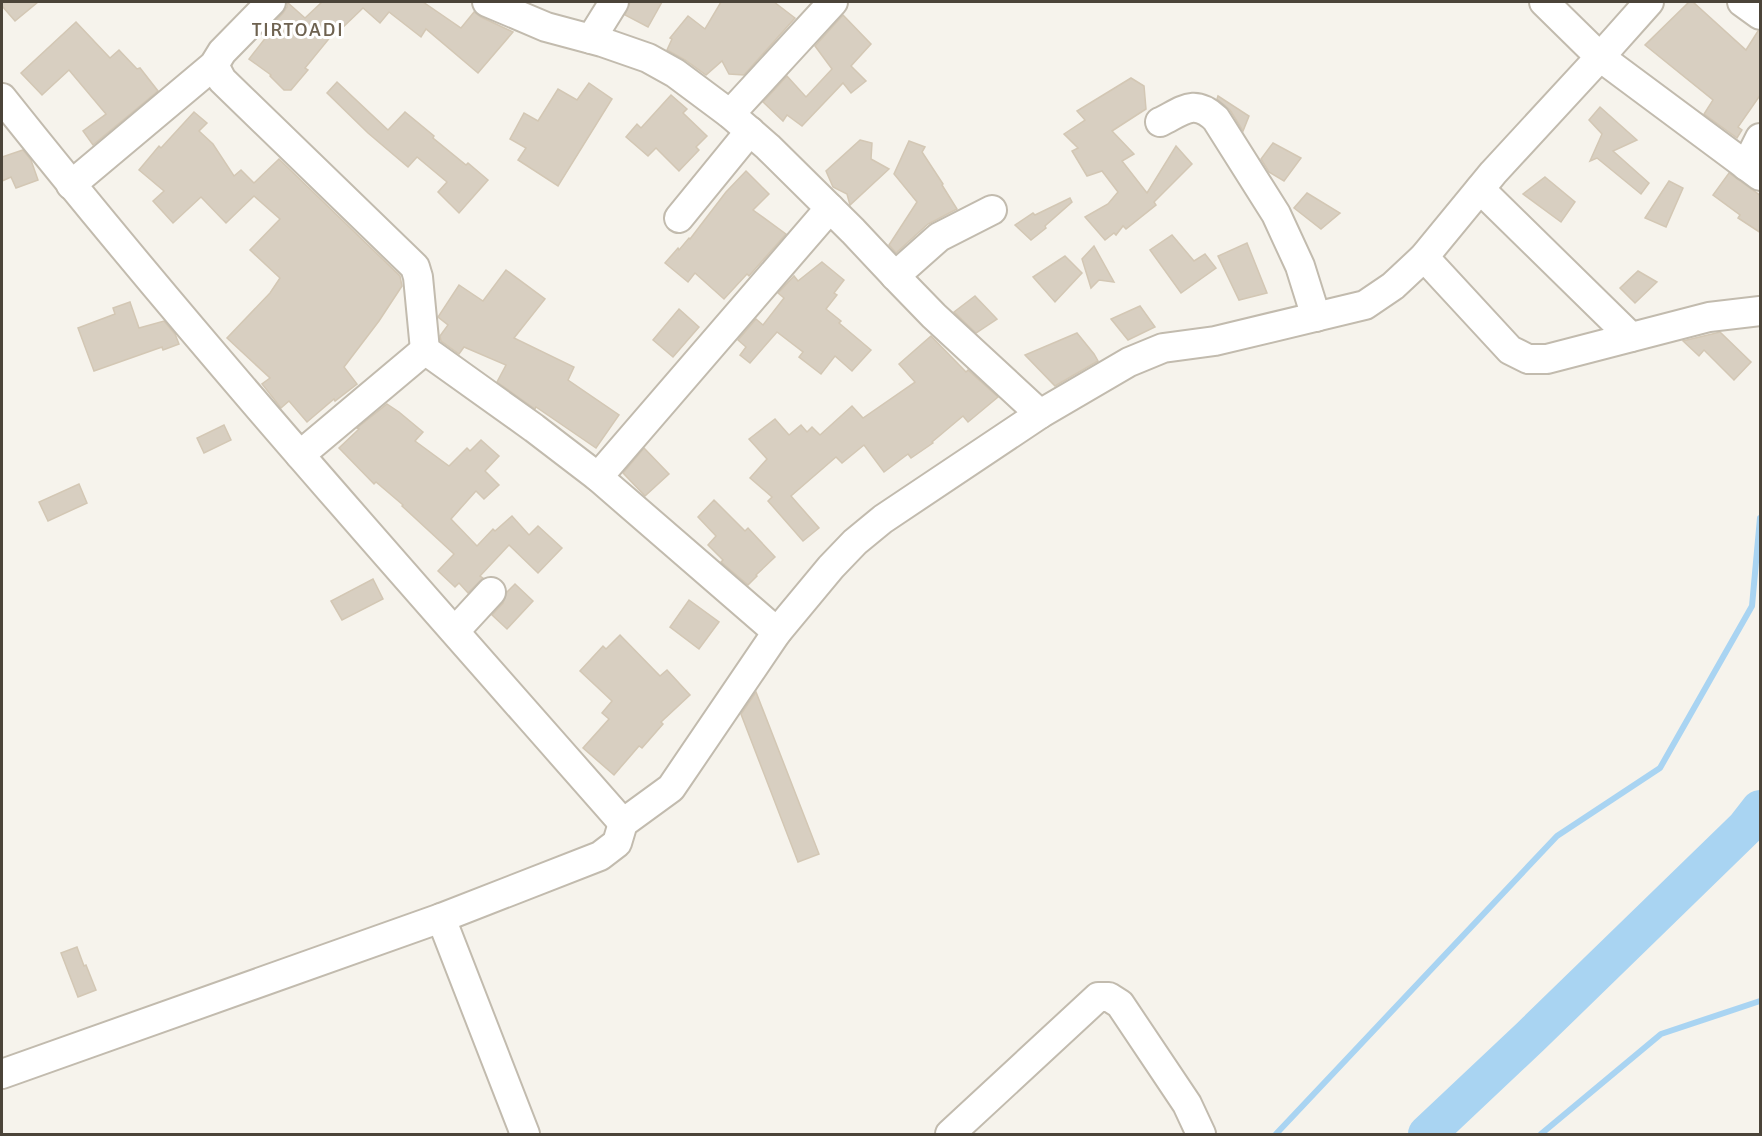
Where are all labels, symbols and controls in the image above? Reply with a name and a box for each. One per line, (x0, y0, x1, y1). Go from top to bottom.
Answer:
district label: TIRTOADI (252, 17, 344, 42)

